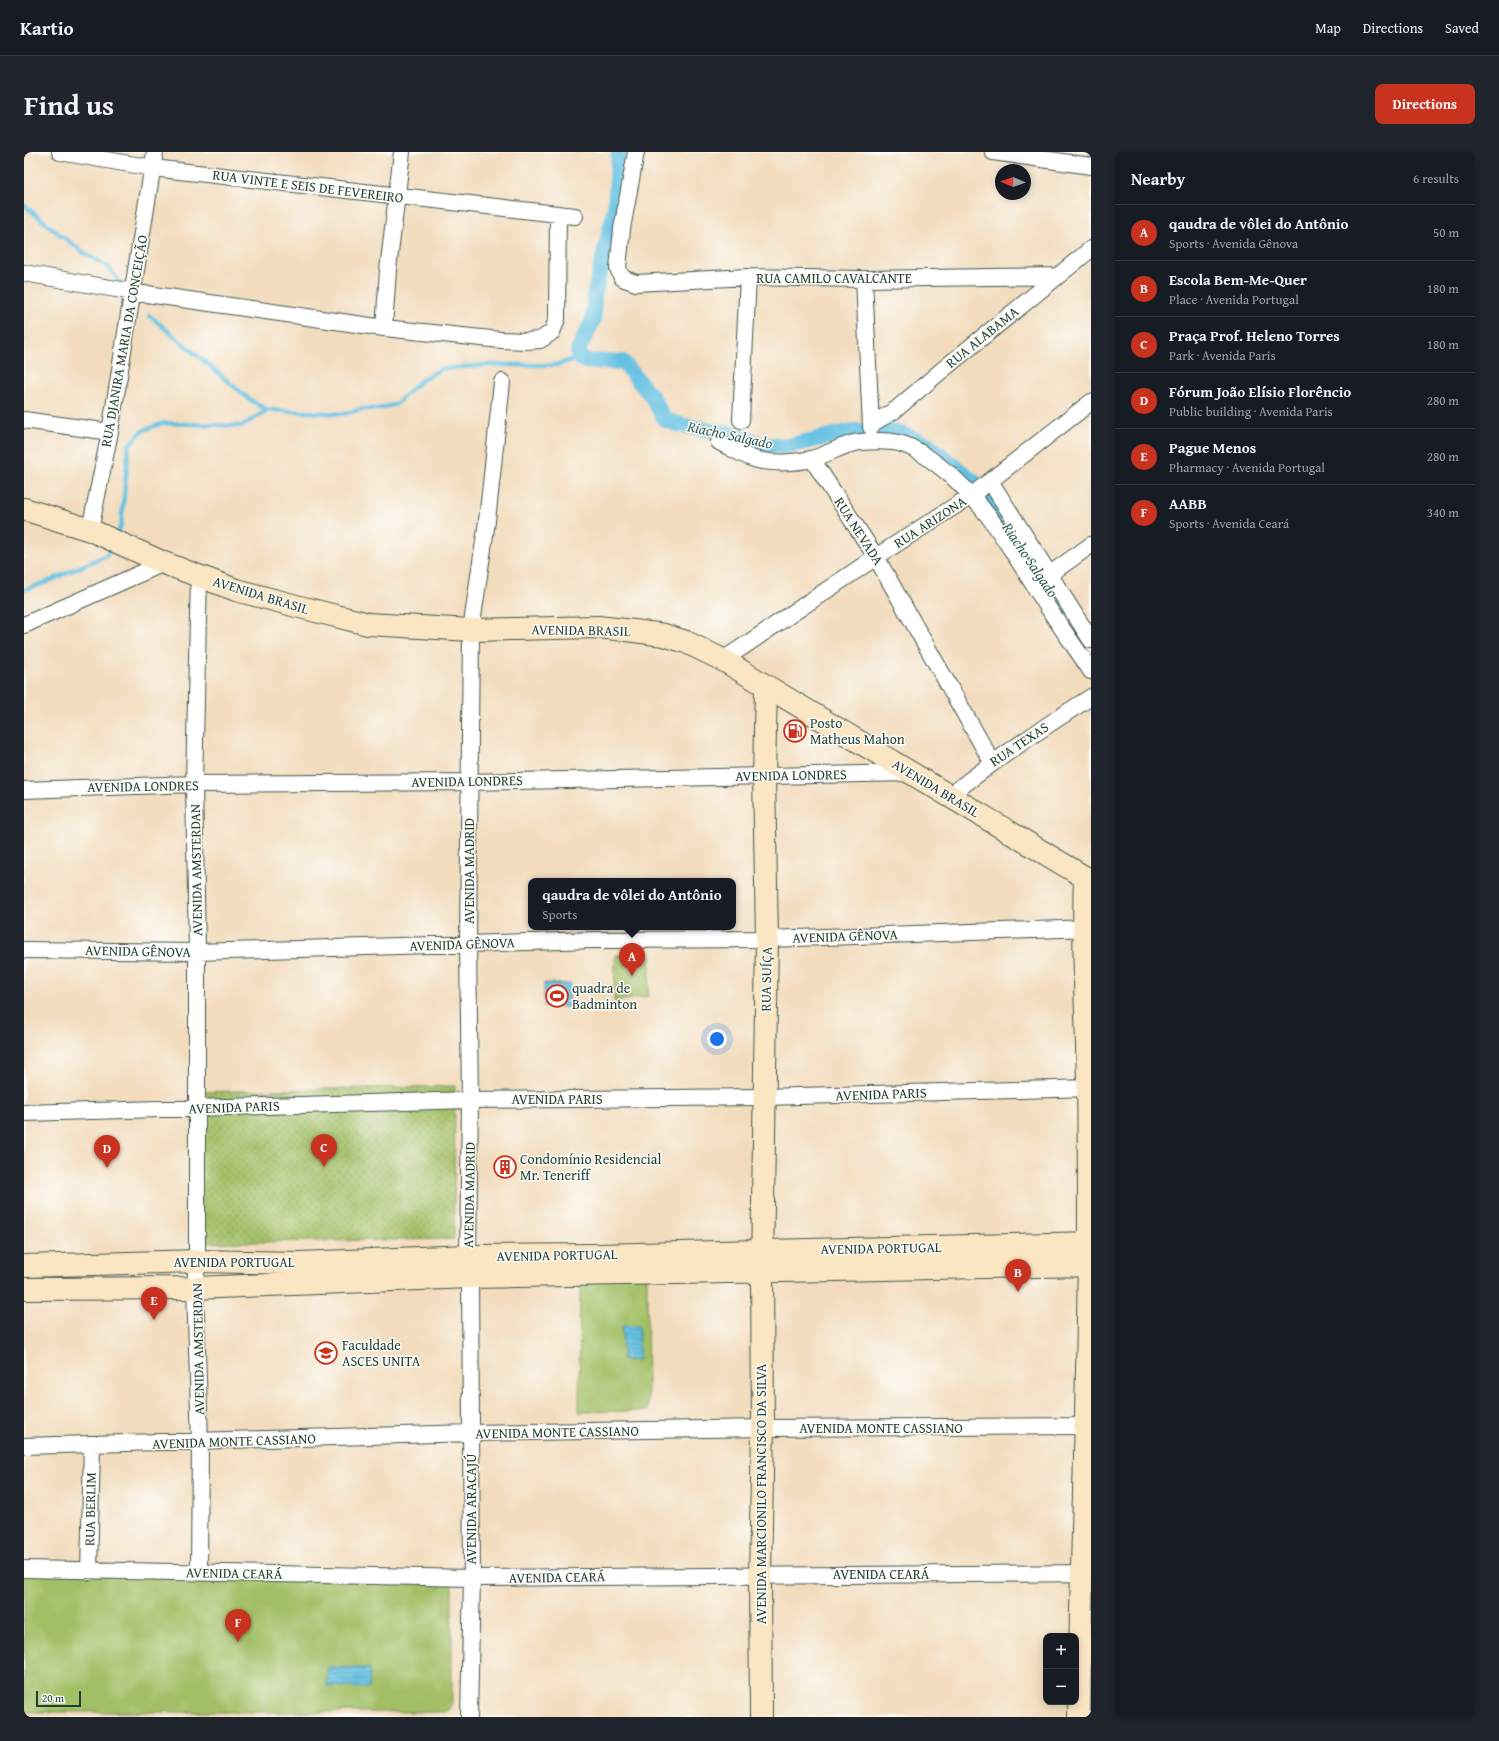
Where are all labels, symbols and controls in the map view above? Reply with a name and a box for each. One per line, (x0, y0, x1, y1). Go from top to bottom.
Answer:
text: Kartio (20, 14, 74, 42)
text: Map (1315, 18, 1341, 38)
text: Directions (1363, 18, 1423, 38)
text: Saved (1445, 18, 1479, 38)
text: Find us (24, 84, 114, 125)
button: Directions (1375, 84, 1475, 124)
street label: RUA VINTE E SEIS DE FEVEREIRO (212, 164, 404, 208)
north arrow (995, 164, 1031, 200)
text: Nearby (1131, 166, 1185, 191)
text: 6 results (1413, 169, 1459, 188)
text: qaudra de vôlei do Antônio (1169, 213, 1348, 234)
text: A (1140, 223, 1148, 242)
text: 50 m (1433, 223, 1459, 242)
street label: RUA DJANIRA MARIA DA CONCEIÇÃO (95, 233, 153, 449)
text: Sports · Avenida Gênova (1169, 234, 1298, 253)
street label: RUA CAMILO CAVALCANTE (756, 268, 912, 288)
text: Escola Bem-Me-Quer (1169, 269, 1307, 290)
text: B (1140, 279, 1148, 298)
text: 180 m (1427, 279, 1459, 298)
text: Place · Avenida Portugal (1169, 290, 1299, 309)
street label: RUA ALABAMA (941, 301, 1023, 373)
text: Praça Prof. Heleno Torres (1169, 325, 1340, 346)
text: C (1140, 335, 1148, 354)
text: 180 m (1427, 335, 1459, 354)
text: Park · Avenida Paris (1169, 346, 1276, 365)
text: Fórum João Elísio Florêncio (1169, 381, 1351, 402)
text: D (1140, 391, 1148, 410)
text: 280 m (1427, 391, 1459, 410)
text: Public building · Avenida Paris (1169, 402, 1333, 421)
water label: Riacho Salgado (685, 415, 775, 454)
text: Pague Menos (1169, 437, 1256, 458)
text: E (1141, 447, 1147, 466)
text: 280 m (1427, 447, 1459, 466)
text: Pharmacy · Avenida Portugal (1169, 458, 1325, 477)
street label: RUA ARIZONA (890, 491, 971, 553)
street label: RUA NEVADA (830, 493, 889, 569)
text: AABB (1169, 493, 1207, 514)
text: F (1141, 503, 1147, 522)
text: 340 m (1427, 503, 1459, 522)
text: Sports · Avenida Ceará (1169, 514, 1289, 533)
water label: Riacho Salgado (997, 517, 1064, 602)
street label: AVENIDA BRASIL (211, 571, 312, 619)
street label: AVENIDA BRASIL (531, 619, 631, 641)
place label: Posto Matheus Mahon (810, 713, 905, 749)
street label: RUA TEXAS (986, 717, 1053, 771)
fuel station icon: Posto Matheus Mahon (782, 718, 808, 744)
street label: AVENIDA BRASIL (888, 754, 984, 822)
street label: AVENIDA LONDRES (735, 764, 847, 786)
street label: AVENIDA LONDRES (411, 770, 523, 792)
street label: AVENIDA LONDRES (87, 775, 199, 797)
street label: AVENIDA AMSTERDAN (185, 804, 207, 936)
street label: AVENIDA MADRID (459, 818, 479, 924)
popup (528, 878, 736, 930)
text: qaudra de vôlei do Antônio (542, 884, 722, 905)
text: Sports (542, 905, 577, 924)
street label: AVENIDA GÊNOVA (792, 924, 899, 948)
street label: AVENIDA GÊNOVA (409, 932, 516, 956)
street label: AVENIDA GÊNOVA (85, 940, 191, 962)
pin: A (619, 943, 645, 976)
street label: RUA SUÍÇA (755, 946, 777, 1011)
place label: quadra de Badminton (572, 978, 637, 1014)
sports icon: quadra de Badminton (544, 983, 570, 1009)
your location (707, 1029, 727, 1049)
street label: AVENIDA PARIS (835, 1082, 927, 1106)
street label: AVENIDA PARIS (511, 1089, 603, 1109)
street label: AVENIDA PARIS (188, 1095, 280, 1119)
pin: C (311, 1134, 337, 1167)
pin: D (94, 1135, 120, 1168)
street label: AVENIDA MADRID (458, 1142, 480, 1248)
place label: Condomínio Residencial Mr. Teneriff (520, 1149, 661, 1185)
building icon: Condomínio Residencial Mr. Teneriff (492, 1154, 518, 1180)
street label: AVENIDA PORTUGAL (820, 1237, 942, 1259)
street label: AVENIDA PORTUGAL (496, 1244, 618, 1266)
street label: AVENIDA PORTUGAL (173, 1252, 295, 1272)
pin: B (1005, 1259, 1031, 1292)
street label: AVENIDA AMSTERDAN (187, 1283, 209, 1415)
pin: E (141, 1287, 167, 1320)
place label: Faculdade ASCES UNITA (342, 1335, 421, 1371)
school or university icon: Faculdade ASCES UNITA (313, 1340, 339, 1366)
street label: AVENIDA MARCIONILO FRANCISCO DA SILVA (751, 1363, 771, 1624)
street label: AVENIDA MONTE CASSIANO (799, 1418, 963, 1438)
street label: AVENIDA MONTE CASSIANO (475, 1421, 639, 1443)
street label: AVENIDA MONTE CASSIANO (152, 1428, 316, 1454)
street label: AVENIDA ARACAJÚ (461, 1454, 481, 1564)
street label: RUA BERLIM (79, 1472, 101, 1546)
street label: AVENIDA CEARÁ (186, 1562, 283, 1584)
street label: AVENIDA CEARÁ (833, 1564, 930, 1584)
street label: AVENIDA CEARÁ (509, 1566, 606, 1588)
pin: F (225, 1609, 251, 1642)
map controls (1043, 1633, 1079, 1705)
button: + (1043, 1633, 1079, 1669)
button: − (1043, 1669, 1079, 1705)
scale bar (36, 1689, 81, 1708)
text: 20 m (42, 1690, 64, 1706)

